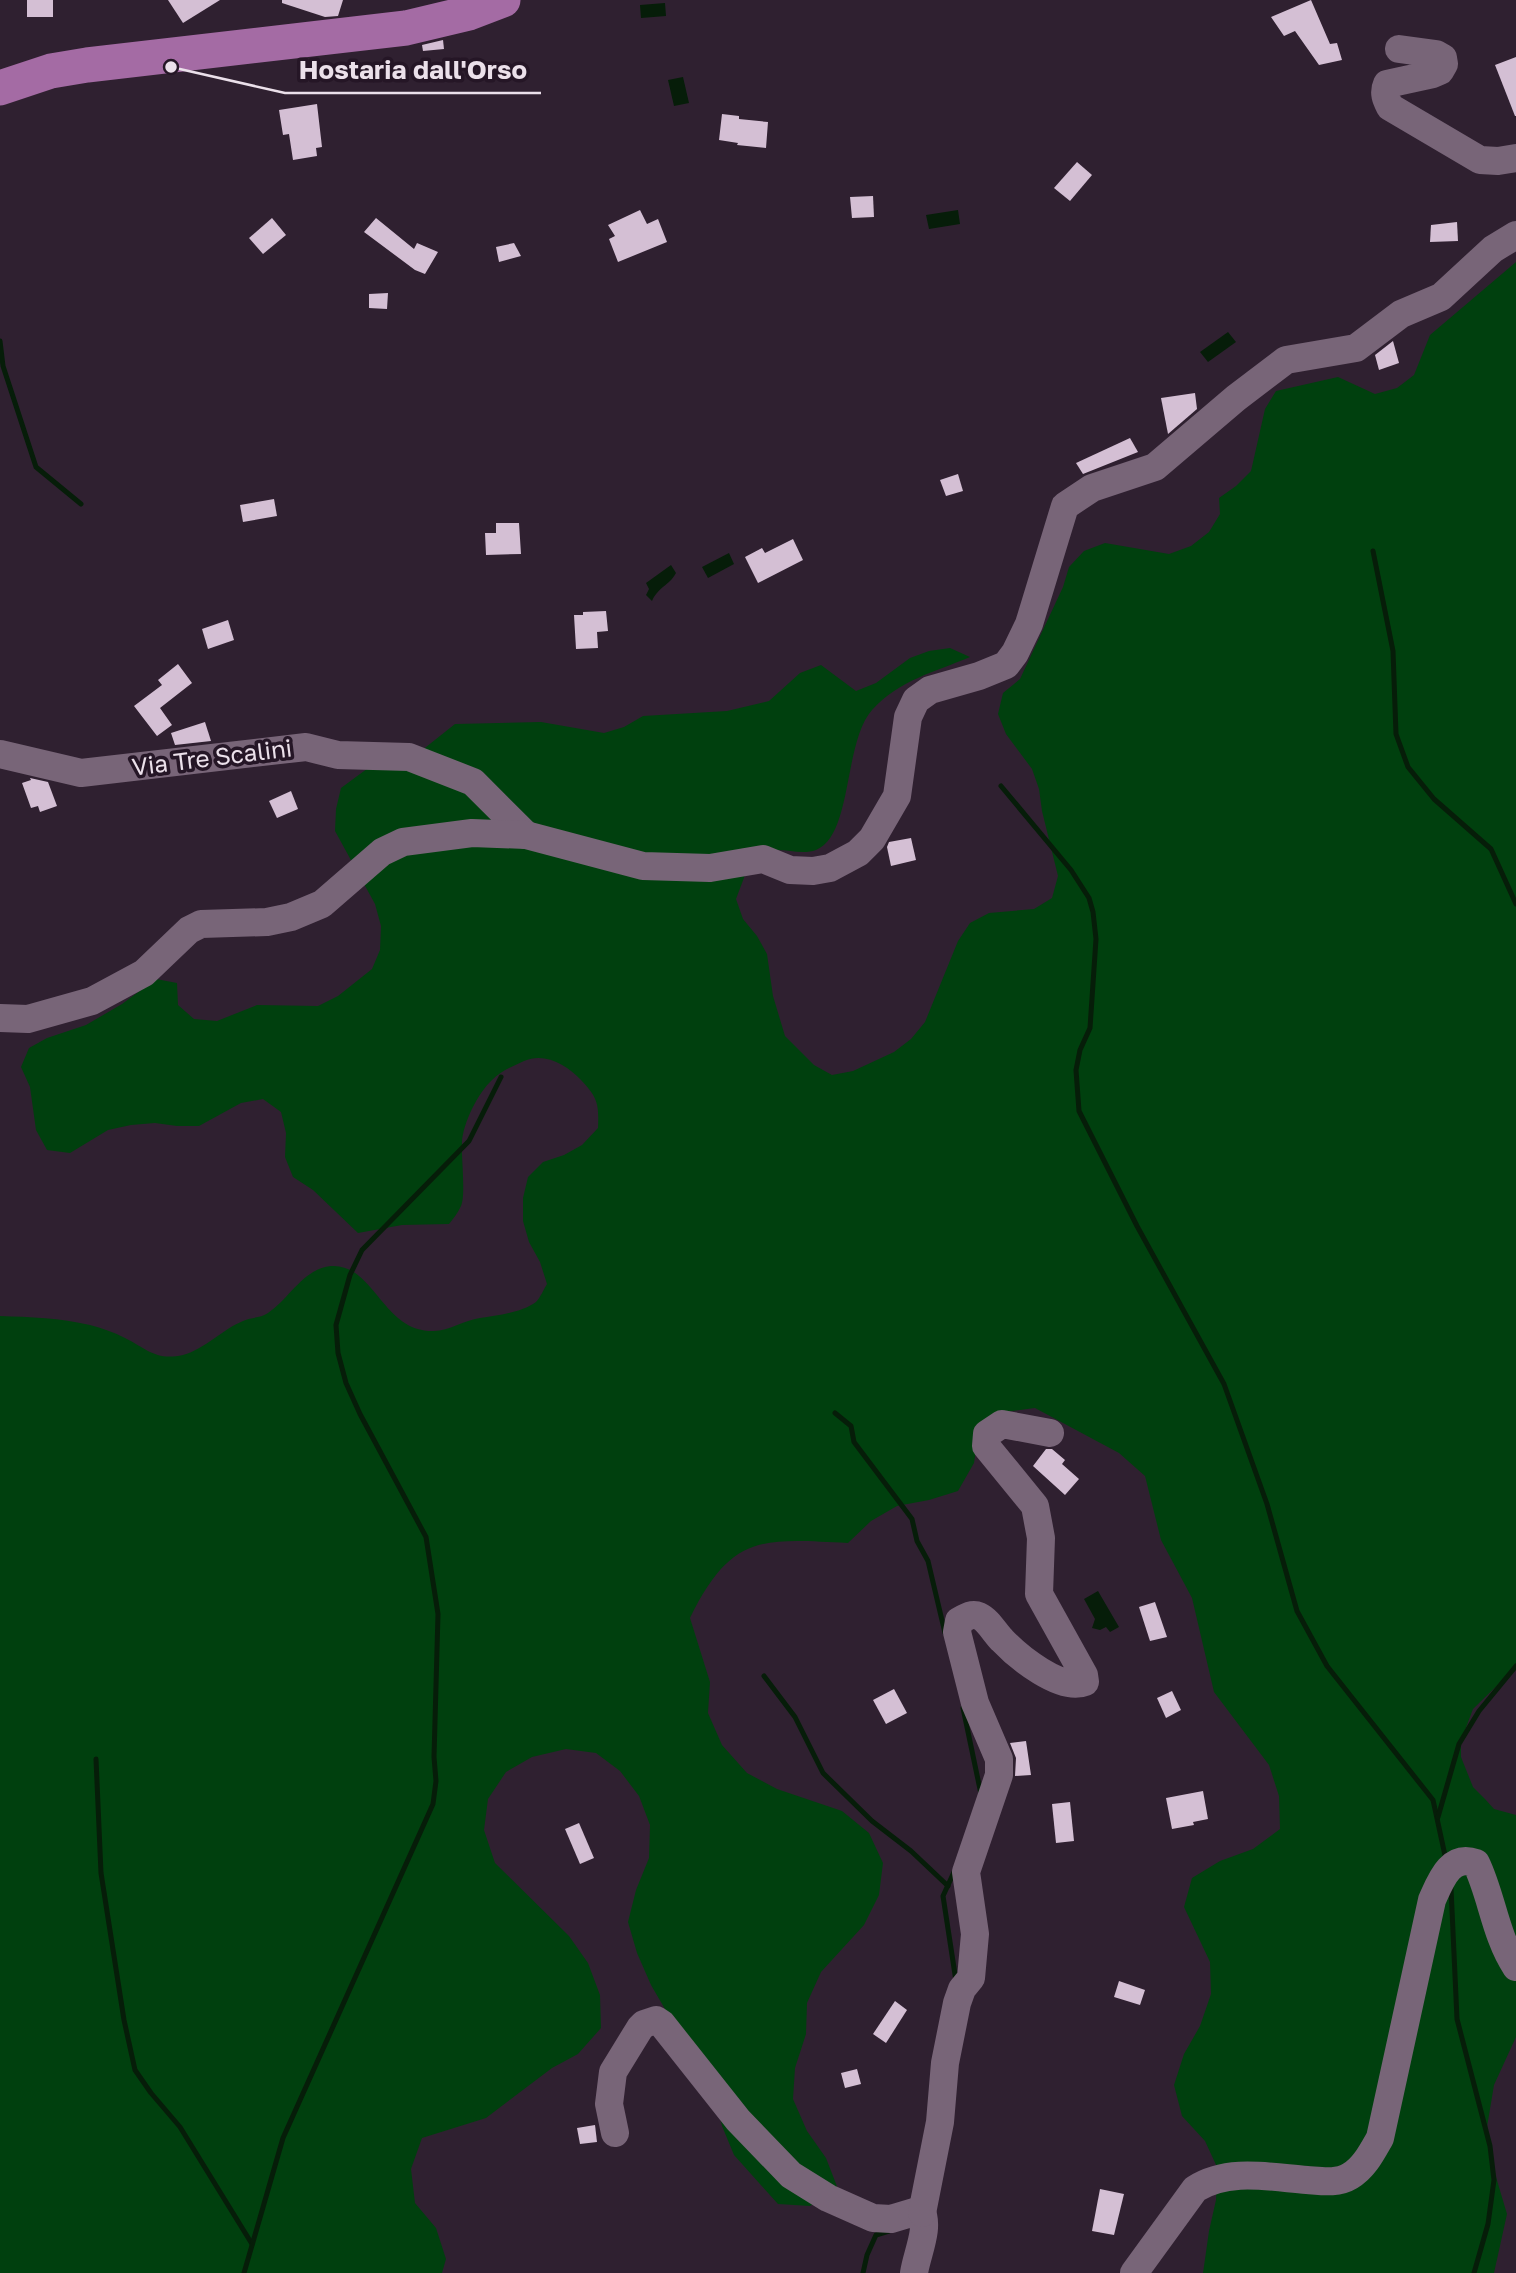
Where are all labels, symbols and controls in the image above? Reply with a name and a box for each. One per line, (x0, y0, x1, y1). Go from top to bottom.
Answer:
callout: Hostaria dall'Orso (285, 46, 541, 93)
text: Hostaria dall'Orso (299, 54, 527, 85)
street label: Via Tre Scalini (130, 732, 294, 781)

